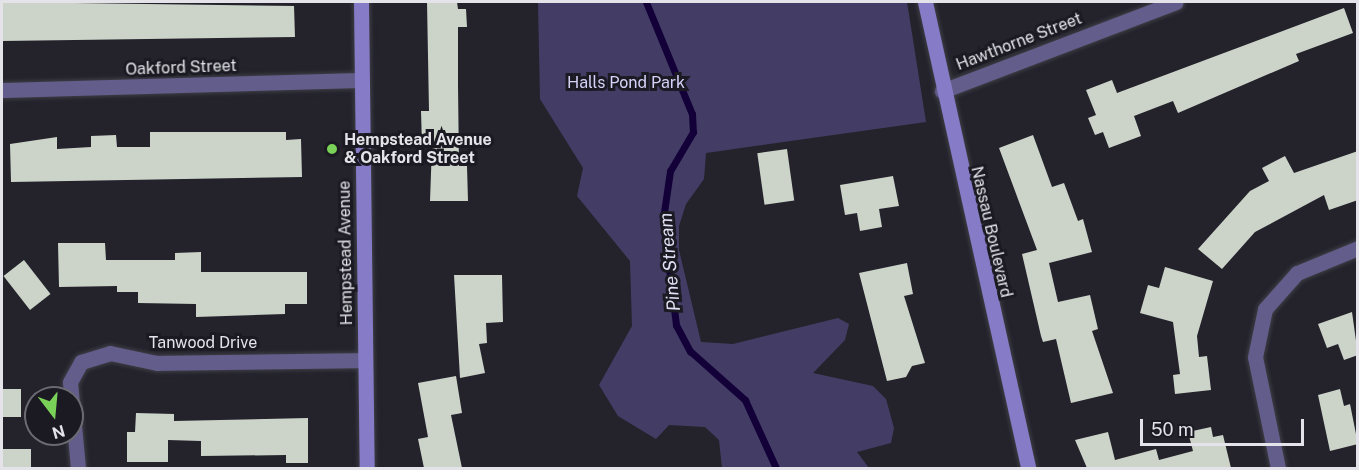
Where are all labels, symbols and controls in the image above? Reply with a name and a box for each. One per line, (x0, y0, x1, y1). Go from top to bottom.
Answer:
street label: Hawthorne Street (953, 9, 1085, 75)
street label: Oakford Street (125, 56, 237, 80)
park label: Halls Pond Park (567, 73, 685, 93)
place label: Hempstead Avenue & Oakford Street (344, 130, 492, 168)
marker: Hempstead Avenue & Oakford Street (325, 142, 339, 156)
street label: Nassau Boulevard (967, 165, 1015, 299)
street label: Hempstead Avenue (335, 181, 357, 325)
water label: Pine Stream (655, 212, 685, 312)
street label: Tanwood Drive (149, 333, 257, 353)
north arrow (24, 386, 84, 446)
scale bar (1143, 407, 1306, 445)
text: 50 m (1151, 419, 1194, 440)
text: N (50, 421, 67, 443)

